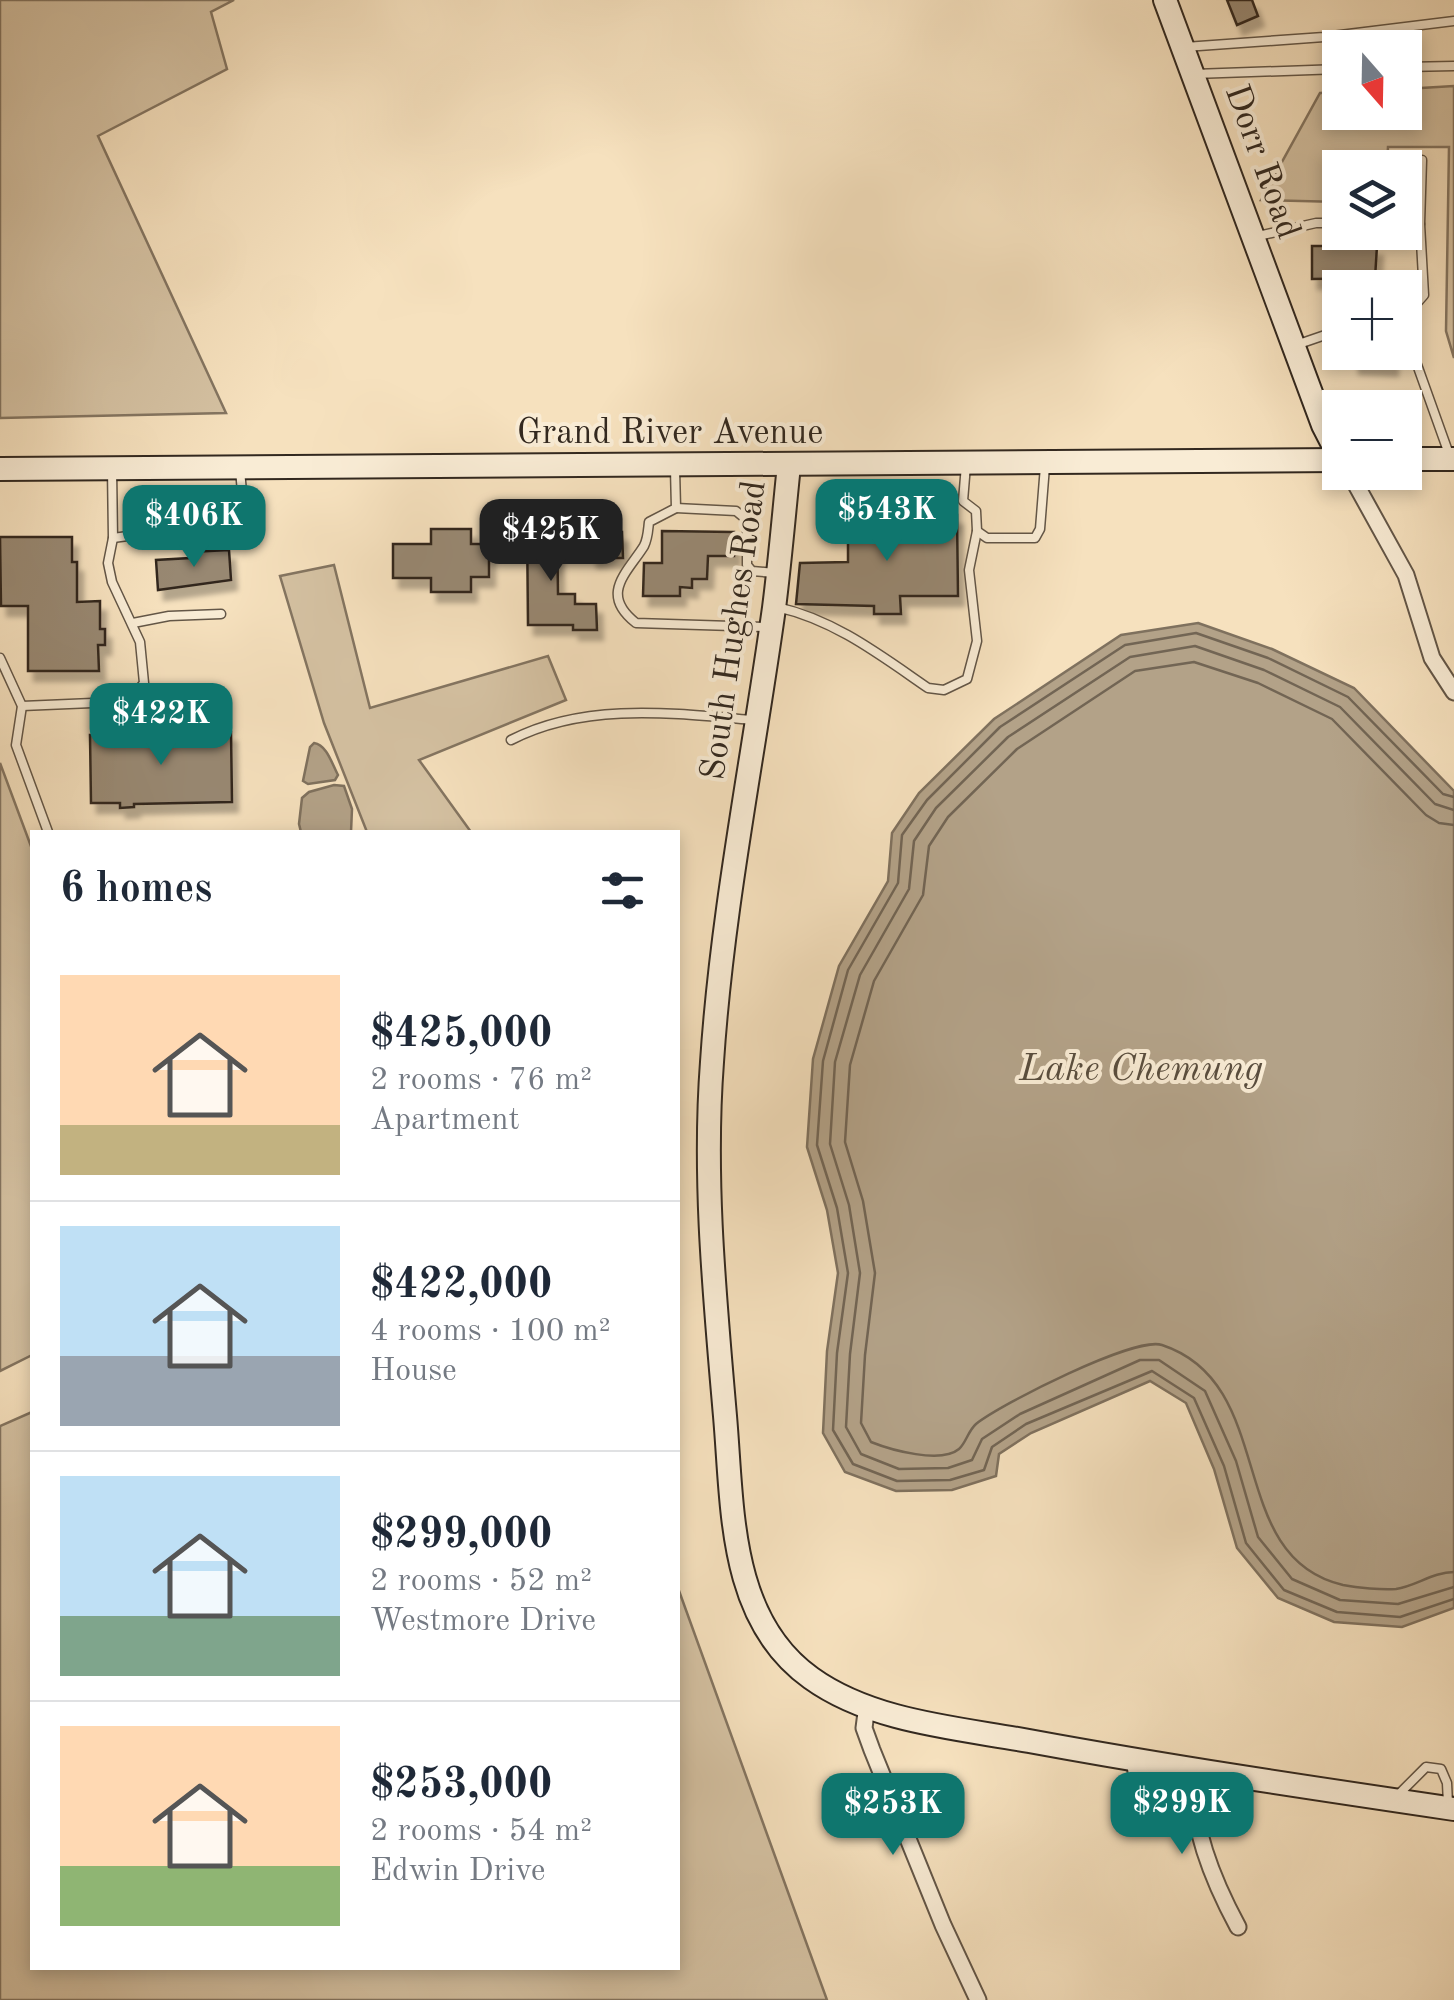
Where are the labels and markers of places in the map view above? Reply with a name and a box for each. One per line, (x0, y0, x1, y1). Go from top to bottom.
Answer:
pin: $543K (817, 479, 957, 564)
pin: $406K (124, 485, 264, 570)
pin: $425K (481, 499, 621, 584)
pin: $422K (91, 683, 231, 768)
pin: $299K (1112, 1772, 1252, 1857)
pin: $253K (823, 1773, 963, 1858)

